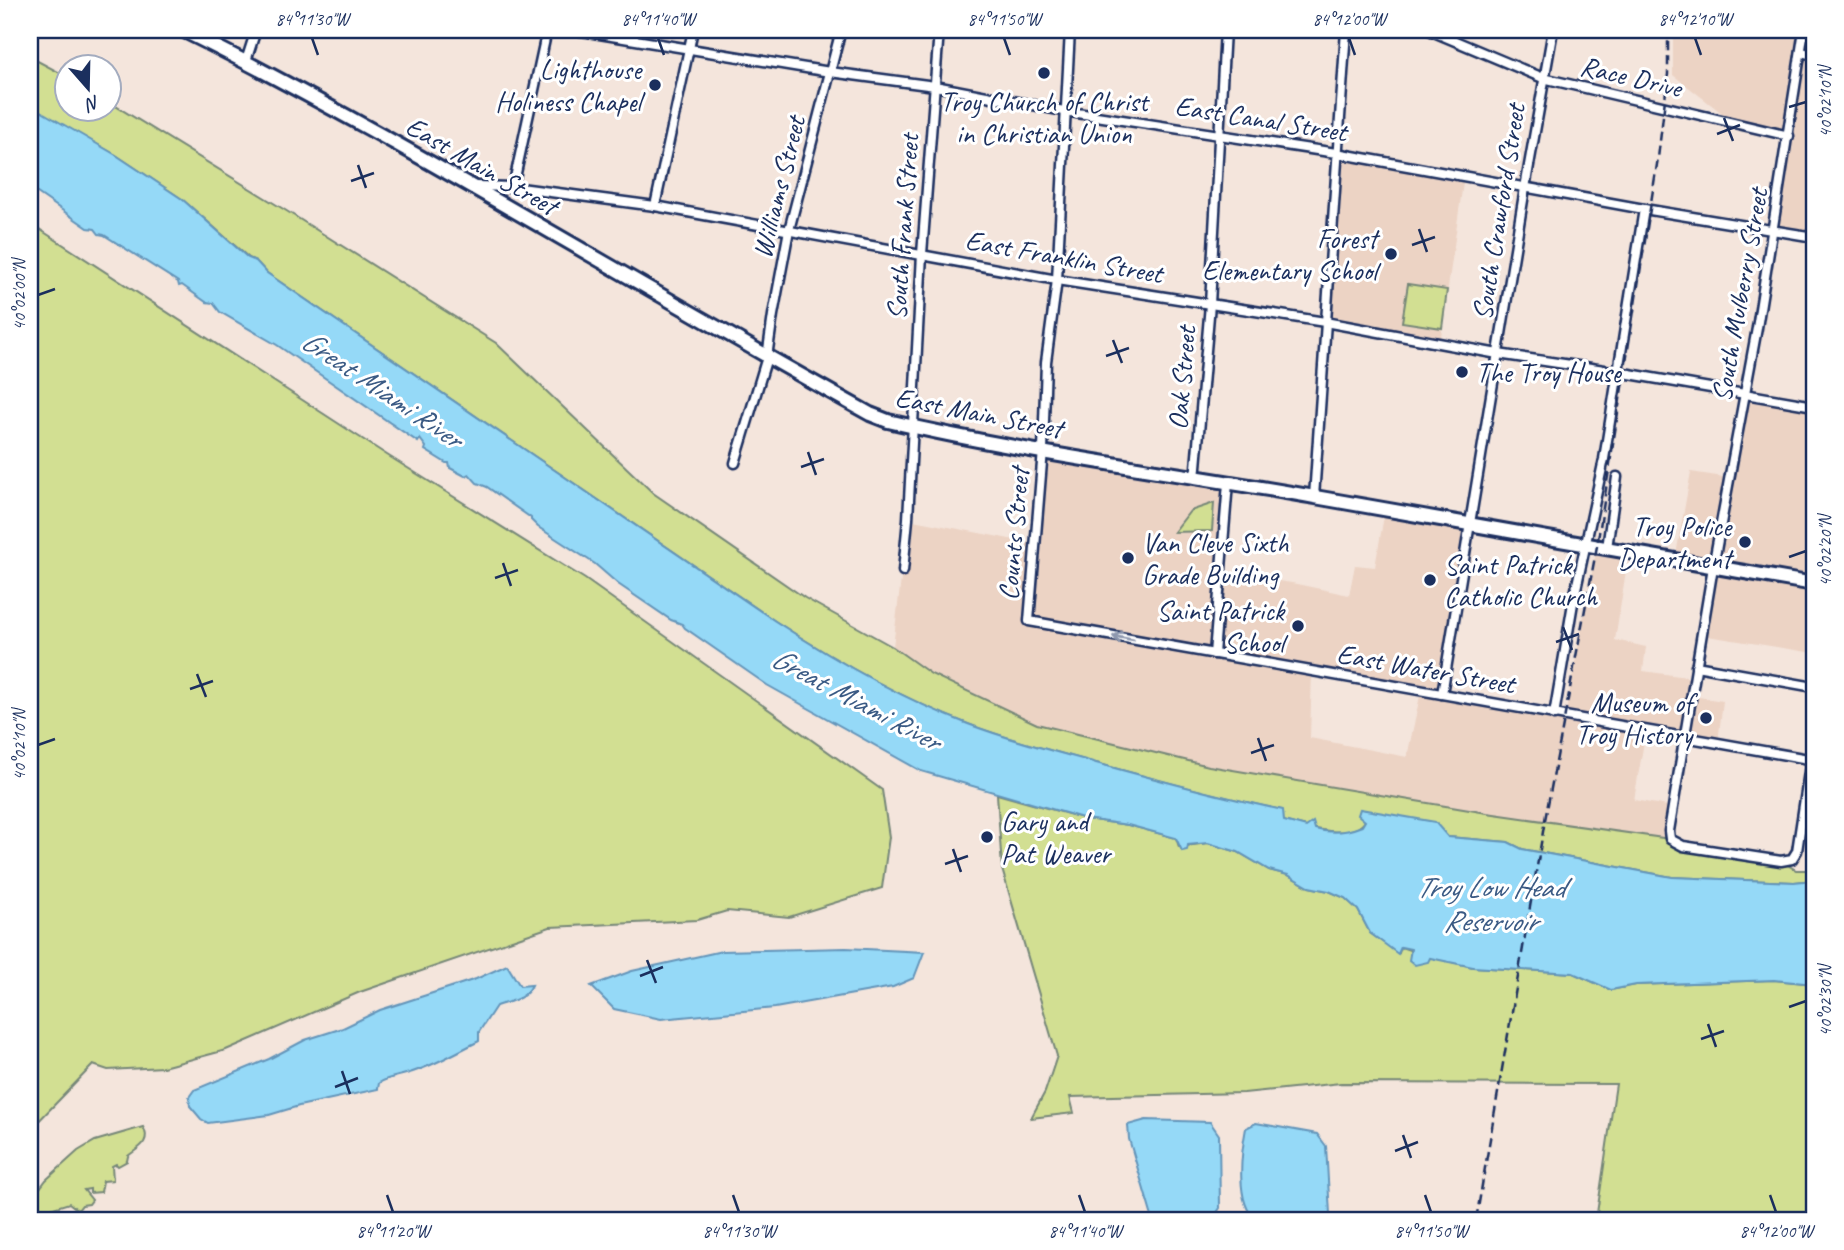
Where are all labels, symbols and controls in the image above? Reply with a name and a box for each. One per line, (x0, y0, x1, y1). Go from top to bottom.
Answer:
text: 84°11'30"W (275, 8, 352, 30)
text: 84°11'40"W (621, 8, 698, 30)
text: 84°11'50"W (967, 8, 1044, 30)
text: 84°12'00"W (1312, 8, 1389, 30)
text: 84°12'10"W (1658, 8, 1735, 30)
street label: Race Drive (1577, 48, 1687, 106)
north arrow (52, 52, 122, 122)
place label: Lighthouse Holiness Chapel (495, 52, 646, 119)
text: 40°02'10"N (1814, 63, 1836, 137)
marker: Troy Church of Christ in Christian Union (1036, 65, 1052, 81)
marker: Lighthouse Holiness Chapel (647, 77, 663, 93)
place label: Troy Church of Christ in Christian Union (940, 84, 1151, 151)
street label: East Canal Street (1173, 88, 1352, 150)
text: N (81, 90, 103, 117)
street label: South Crawford Street (1464, 99, 1533, 323)
street label: East Main Street (400, 108, 567, 225)
street label: Williams Street (744, 110, 814, 262)
street label: South Frank Street (879, 130, 927, 321)
street label: South Mulberry Street (1704, 183, 1776, 404)
place label: Forest Elementary School (1202, 221, 1382, 288)
street label: East Franklin Street (963, 222, 1168, 292)
marker: Forest Elementary School (1383, 246, 1399, 262)
text: 40°02'00"N (8, 256, 30, 330)
water label: Great Miami River (295, 321, 473, 459)
street label: Oak Street (1160, 322, 1204, 431)
place label: The Troy House (1476, 355, 1623, 390)
marker: The Troy House (1454, 364, 1470, 380)
street label: East Main Street (893, 379, 1069, 447)
street label: Counts Street (990, 463, 1037, 602)
place label: Troy Police Department (1618, 509, 1735, 576)
text: 40°02'20"N (1814, 512, 1836, 586)
place label: Van Cleve Sixth Grade Building (1142, 525, 1289, 592)
marker: Troy Police Department (1737, 534, 1753, 550)
place label: Saint Patrick Catholic Church (1444, 547, 1598, 614)
marker: Van Cleve Sixth Grade Building (1120, 550, 1136, 566)
marker: Saint Patrick Catholic Church (1422, 572, 1438, 588)
place label: Saint Patrick School (1156, 593, 1289, 660)
marker: Saint Patrick School (1290, 618, 1306, 634)
one-way arrow (1112, 631, 1135, 644)
street label: East Water Street (1334, 636, 1520, 702)
water label: Great Miami River (765, 639, 950, 761)
place label: Museum of Troy History (1576, 685, 1699, 752)
text: 40°02'10"N (8, 706, 30, 780)
marker: Museum of Troy History (1698, 710, 1714, 726)
place label: Gary and Pat Weaver (1001, 804, 1112, 871)
marker: Gary and Pat Weaver (979, 829, 995, 845)
water label: Troy Low Head Reservoir (1416, 868, 1573, 940)
text: 40°02'30"N (1814, 962, 1836, 1036)
text: 84°11'20"W (356, 1220, 433, 1242)
text: 84°11'30"W (702, 1220, 779, 1242)
text: 84°11'40"W (1048, 1220, 1125, 1242)
text: 84°11'50"W (1394, 1220, 1471, 1242)
text: 84°12'00"W (1739, 1220, 1816, 1242)

